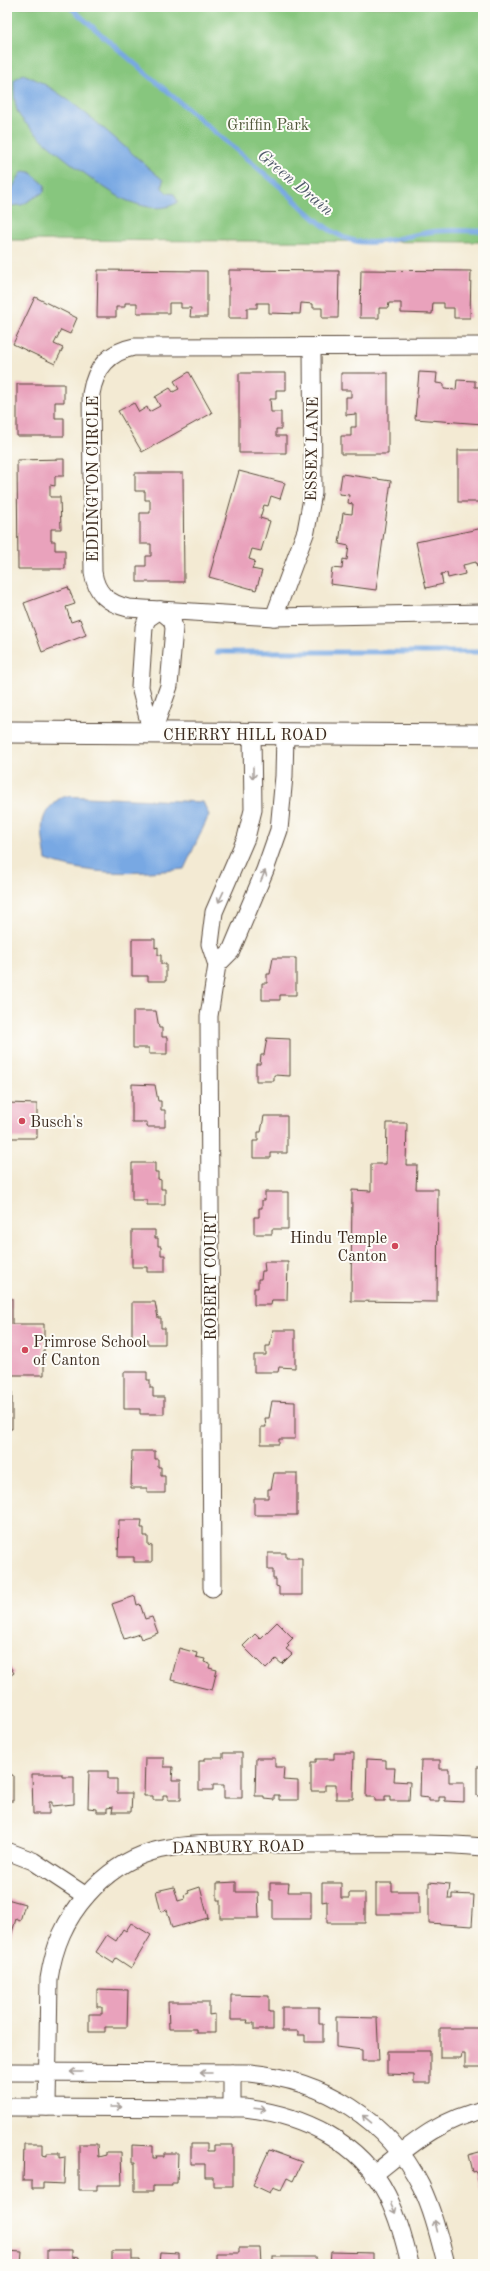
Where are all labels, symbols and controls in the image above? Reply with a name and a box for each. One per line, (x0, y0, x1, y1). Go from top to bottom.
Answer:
park label: Griffin Park (227, 118, 309, 134)
water label: Green Drain (254, 147, 336, 220)
street label: EDDINGTON CIRCLE (86, 396, 102, 562)
street label: ESSEX LANE (304, 397, 322, 502)
street label: CHERRY HILL ROAD (163, 728, 327, 744)
one-way arrow (249, 766, 257, 779)
one-way arrow (259, 871, 267, 883)
one-way arrow (217, 891, 224, 903)
place label: Busch's (30, 1115, 83, 1131)
marker: Busch's (17, 1116, 27, 1126)
street label: ROBERT COURT (204, 1212, 220, 1340)
place label: Hindu Temple Canton (290, 1231, 387, 1265)
marker: Hindu Temple Canton (390, 1241, 400, 1251)
place label: Primrose School of Canton (33, 1335, 147, 1369)
marker: Primrose School of Canton (20, 1345, 30, 1355)
street label: DANBURY ROAD (172, 1839, 304, 1857)
one-way arrow (70, 2068, 83, 2076)
one-way arrow (200, 2069, 213, 2077)
one-way arrow (109, 2103, 122, 2111)
one-way arrow (253, 2106, 266, 2113)
one-way arrow (362, 2114, 373, 2123)
one-way arrow (389, 2202, 397, 2214)
one-way arrow (432, 2220, 439, 2233)

